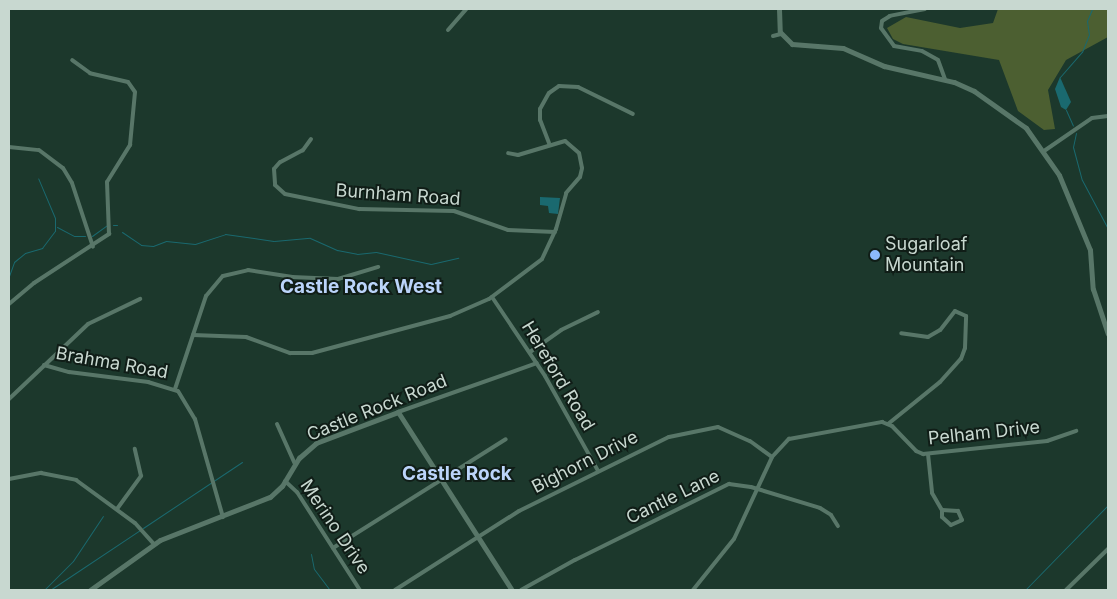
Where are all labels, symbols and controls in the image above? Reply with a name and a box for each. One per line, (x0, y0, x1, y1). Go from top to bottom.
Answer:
street label: Burnham Road (335, 180, 461, 210)
place label: Sugarloaf Mountain (885, 234, 967, 276)
marker: Sugarloaf Mountain (869, 249, 881, 261)
district label: Castle Rock West (280, 276, 442, 298)
street label: Hereford Road (517, 317, 599, 435)
street label: Brahma Road (54, 342, 170, 384)
street label: Castle Rock Road (304, 370, 450, 446)
street label: Pelham Drive (927, 416, 1041, 450)
street label: Bighorn Drive (528, 426, 642, 498)
district label: Castle Rock (402, 463, 512, 485)
street label: Cantle Lane (623, 465, 723, 529)
street label: Merino Drive (295, 476, 375, 578)

